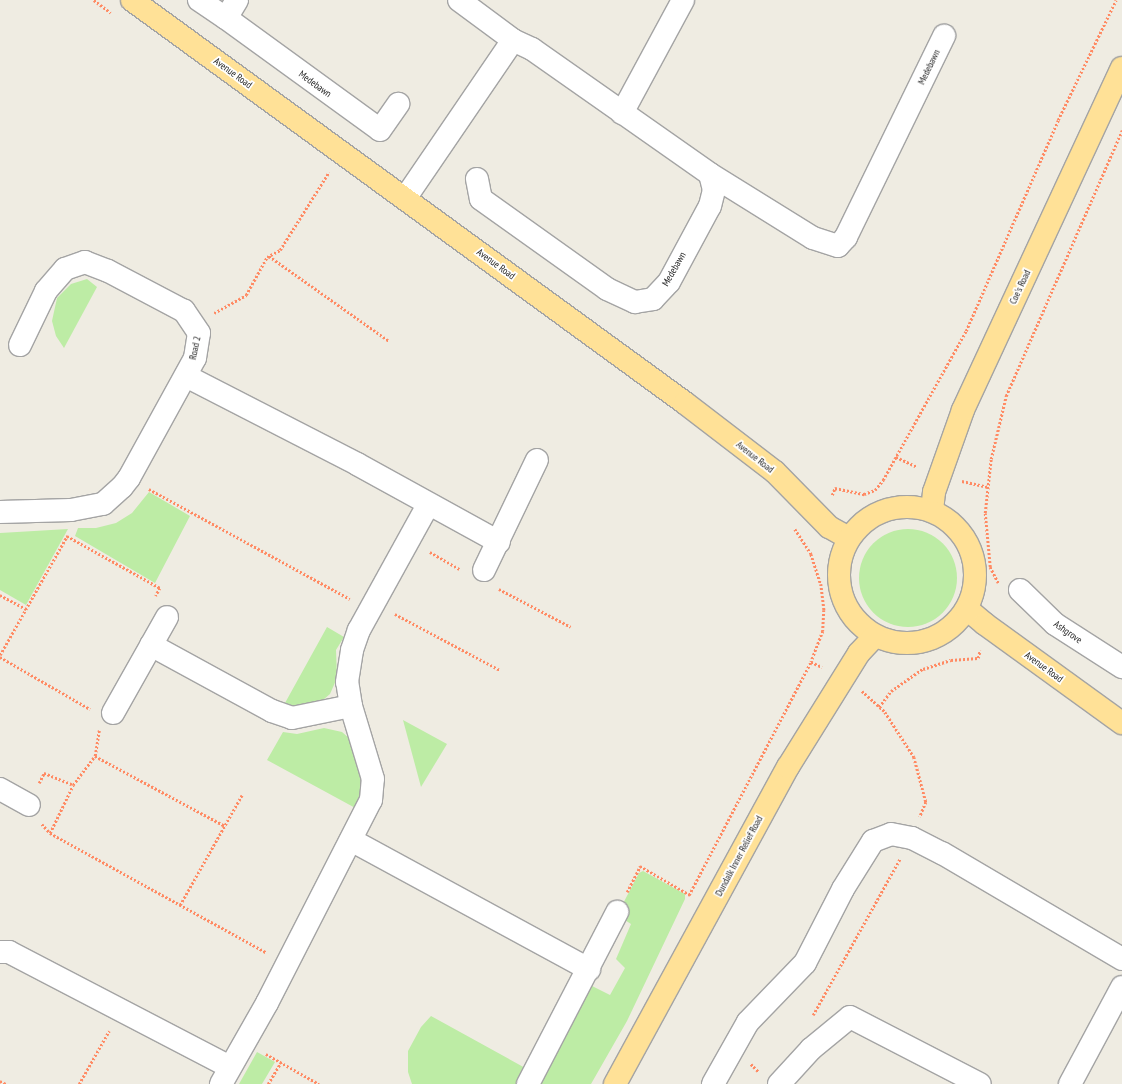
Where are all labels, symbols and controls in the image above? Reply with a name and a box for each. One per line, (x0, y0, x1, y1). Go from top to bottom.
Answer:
street label: Medebawn (915, 47, 943, 87)
street label: Avenue Road (211, 55, 255, 91)
street label: Medebawn (296, 68, 334, 100)
street label: Avenue Road (474, 246, 518, 282)
street label: Medebawn (659, 250, 689, 288)
street label: Coe's Road (1007, 268, 1033, 306)
street label: Road 2 (187, 335, 203, 361)
street label: Avenue Road (734, 439, 776, 475)
street label: Ashgrove (1052, 618, 1084, 646)
street label: Avenue Road (1022, 649, 1066, 685)
street label: Dundalk Inner Relief Road (713, 814, 765, 898)

